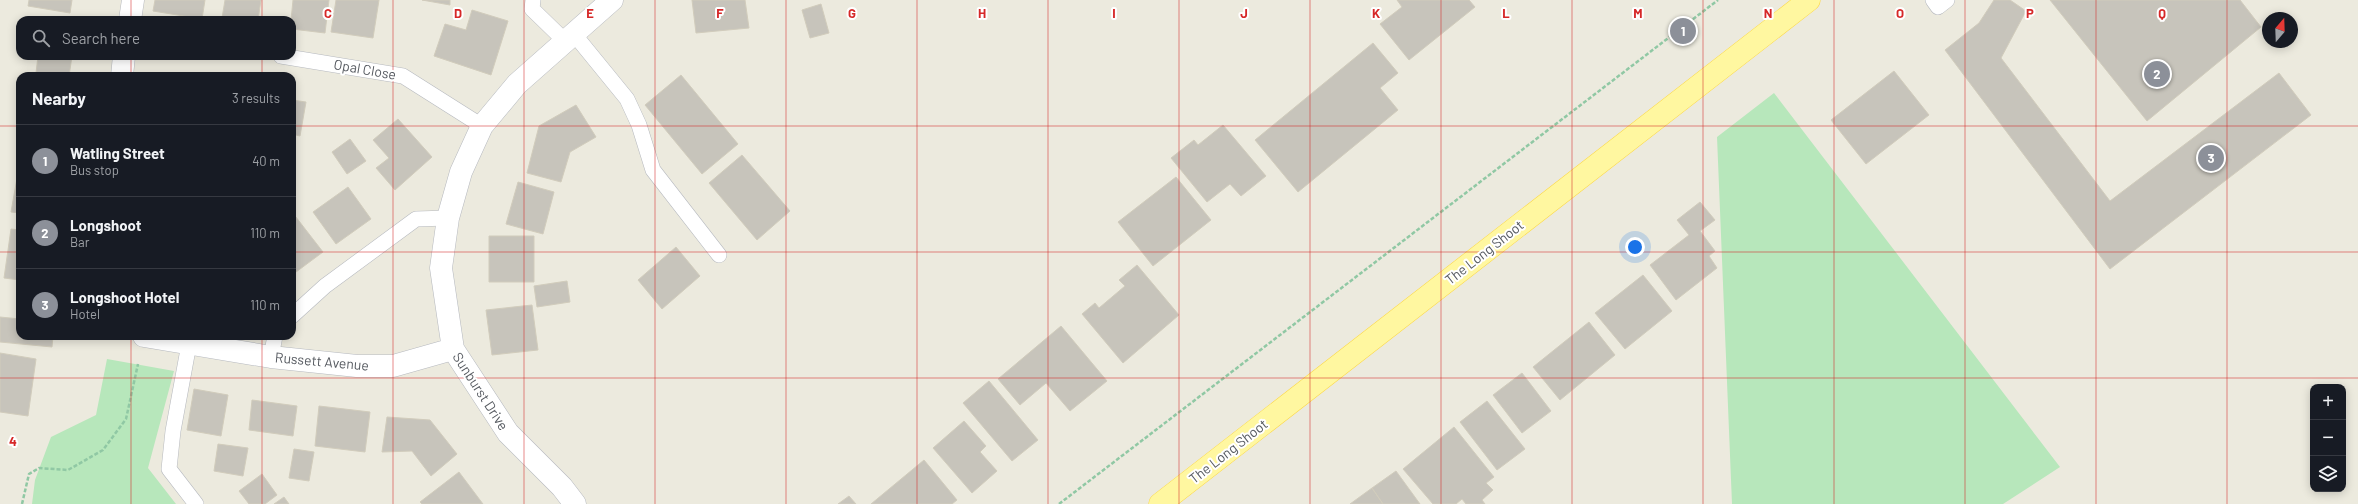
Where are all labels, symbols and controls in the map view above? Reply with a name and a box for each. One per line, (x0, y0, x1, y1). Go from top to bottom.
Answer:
text: C (324, 5, 332, 21)
text: D (454, 5, 462, 21)
text: E (586, 5, 594, 21)
text: F (716, 5, 724, 21)
text: G (848, 5, 856, 21)
text: H (978, 5, 986, 21)
text: I (1112, 5, 1116, 21)
text: J (1240, 5, 1248, 21)
text: K (1372, 5, 1380, 21)
text: L (1502, 5, 1510, 21)
text: M (1633, 5, 1643, 21)
text: N (1764, 5, 1772, 21)
text: O (1896, 5, 1904, 21)
text: P (2026, 5, 2034, 21)
text: Q (2158, 5, 2166, 21)
north arrow (2262, 12, 2298, 48)
search box (16, 16, 296, 60)
pin: 1 (1670, 16, 1696, 46)
icon: search (30, 27, 52, 49)
text: Search here (62, 29, 140, 47)
street label: Opal Close (332, 55, 398, 83)
pin: 2 (2144, 59, 2170, 89)
text: Nearby (32, 88, 86, 108)
text: 3 results (232, 90, 280, 106)
pin: 3 (2198, 143, 2224, 173)
text: Watling Street (70, 144, 165, 162)
text: 1 (43, 153, 47, 169)
text: 40 m (252, 153, 280, 169)
text: Bus stop (70, 162, 119, 178)
text: Longshoot (70, 216, 141, 234)
street label: The Long Shoot (1441, 216, 1527, 288)
text: 2 (41, 225, 49, 241)
text: 110 m (250, 225, 280, 241)
text: Bar (70, 234, 89, 250)
your location (1625, 237, 1645, 257)
text: Longshoot Hotel (70, 288, 179, 306)
text: 3 (41, 297, 49, 313)
text: 110 m (250, 297, 280, 313)
text: Hotel (70, 306, 100, 322)
street label: Russett Avenue (274, 348, 370, 374)
street label: Sunburst Drive (450, 349, 512, 433)
map controls (2310, 384, 2346, 492)
button: + (2310, 384, 2346, 420)
street label: The Long Shoot (1185, 415, 1271, 487)
button: − (2310, 420, 2346, 456)
text: 4 (9, 433, 17, 449)
button: layers (2310, 456, 2346, 492)

